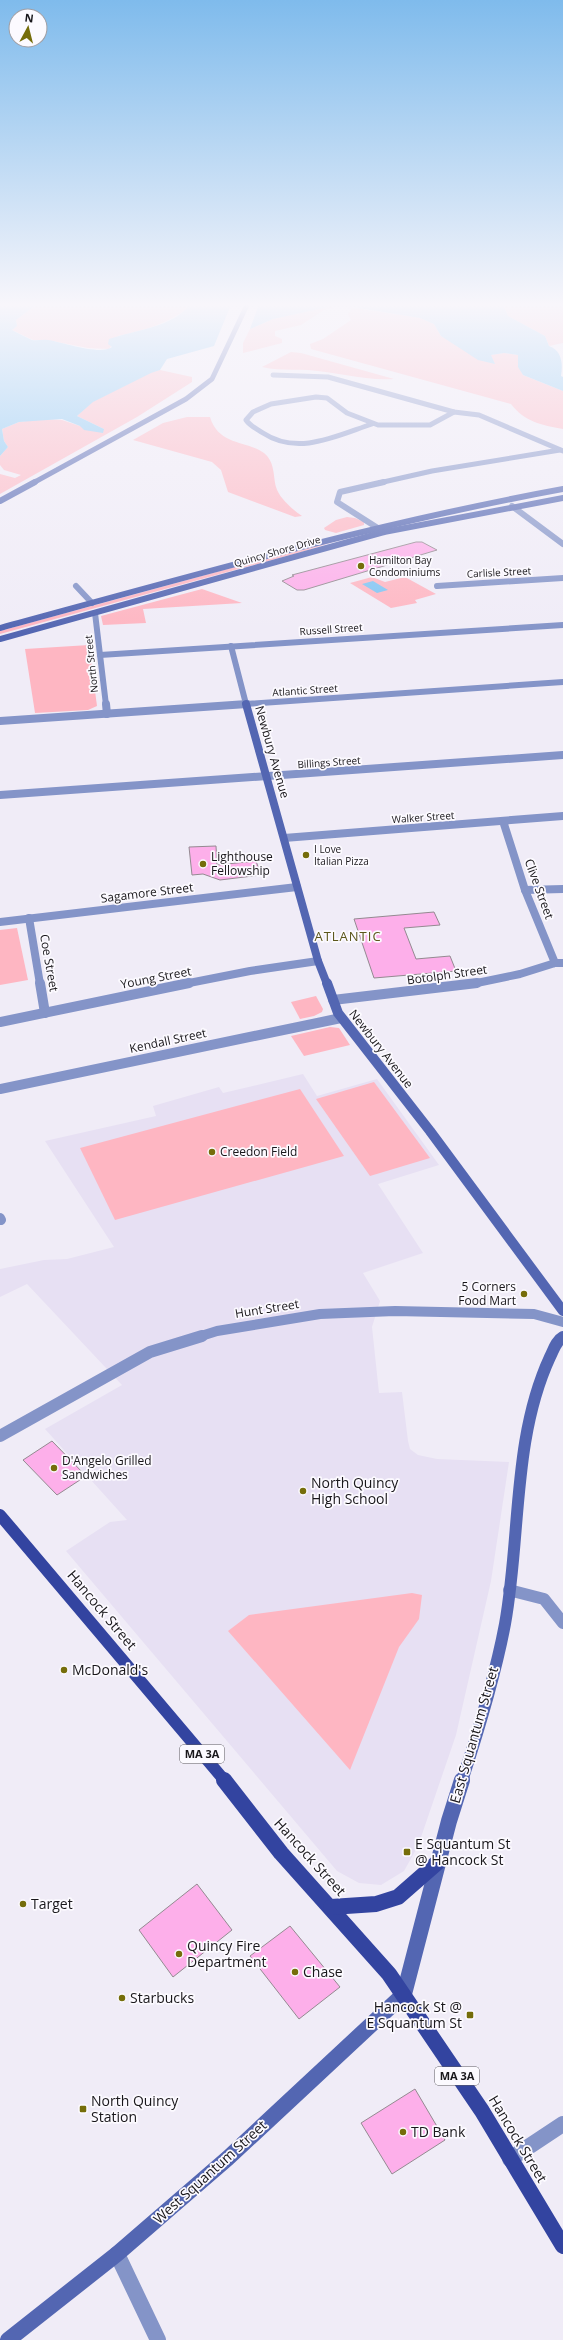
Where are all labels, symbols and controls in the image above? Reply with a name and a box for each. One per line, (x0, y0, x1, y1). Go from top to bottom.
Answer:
north arrow (8, 8, 48, 48)
text: N (24, 10, 35, 26)
street label: Quincy Shore Drive (232, 532, 322, 570)
place label: Hamilton Bay Condominiums (369, 553, 440, 579)
marker: Hamilton Bay Condominiums (356, 561, 366, 571)
street label: Carlisle Street (466, 563, 532, 581)
street label: Russell Street (299, 620, 363, 638)
street label: North Street (81, 634, 101, 694)
street label: Atlantic Street (272, 681, 339, 699)
street label: Newbury Avenue (251, 704, 294, 800)
street label: Billings Street (297, 753, 362, 771)
street label: Walker Street (391, 808, 455, 826)
place label: I Love Italian Pizza (314, 842, 369, 868)
place label: Lighthouse Fellowship (211, 848, 273, 879)
marker: I Love Italian Pizza (301, 850, 311, 860)
street label: Clive Street (521, 856, 558, 921)
marker: Lighthouse Fellowship (198, 859, 208, 869)
street label: Sagamore Street (100, 878, 194, 907)
district label: ATLANTIC (314, 927, 382, 945)
street label: Coe Street (36, 933, 63, 993)
street label: Botolph Street (406, 960, 488, 989)
street label: Young Street (119, 962, 193, 993)
street label: Newbury Avenue (345, 1006, 418, 1092)
street label: Kendall Street (128, 1024, 208, 1057)
place label: Creedon Field (220, 1143, 297, 1160)
marker: Creedon Field (207, 1147, 217, 1157)
place label: 5 Corners Food Mart (458, 1278, 516, 1309)
marker: 5 Corners Food Mart (519, 1289, 529, 1299)
street label: Hunt Street (234, 1295, 300, 1322)
place label: D'Angelo Grilled Sandwiches (62, 1452, 152, 1483)
marker: D'Angelo Grilled Sandwiches (49, 1463, 59, 1473)
place label: North Quincy High School (311, 1473, 399, 1508)
marker: North Quincy High School (298, 1486, 308, 1496)
street label: Hancock Street (63, 1566, 141, 1654)
place label: McDonald's (72, 1660, 148, 1679)
street label: East Squantum Street (445, 1664, 502, 1805)
marker: McDonald's (59, 1665, 69, 1675)
road number: MA 3A (180, 1745, 224, 1763)
street label: Hancock Street (270, 1814, 350, 1900)
place label: E Squantum St @ Hancock St (415, 1834, 510, 1869)
marker: E Squantum St @ Hancock St (402, 1847, 412, 1857)
place label: Target (31, 1894, 73, 1913)
marker: Target (18, 1899, 28, 1909)
place label: Quincy Fire Department (187, 1936, 266, 1971)
marker: Quincy Fire Department (174, 1949, 184, 1959)
place label: Chase (303, 1962, 343, 1981)
marker: Chase (290, 1967, 300, 1977)
place label: Starbucks (130, 1988, 194, 2007)
marker: Starbucks (117, 1993, 127, 2003)
place label: Hancock St @ E Squantum St (367, 1997, 462, 2032)
marker: Hancock St @ E Squantum St (465, 2010, 475, 2020)
road number: MA 3A (435, 2067, 479, 2085)
place label: North Quincy Station (91, 2091, 179, 2126)
street label: Hancock Street (485, 2092, 552, 2186)
marker: North Quincy Station (78, 2104, 88, 2114)
street label: West Squantum Street (149, 2116, 270, 2228)
place label: TD Bank (411, 2122, 466, 2141)
marker: TD Bank (398, 2127, 408, 2137)

